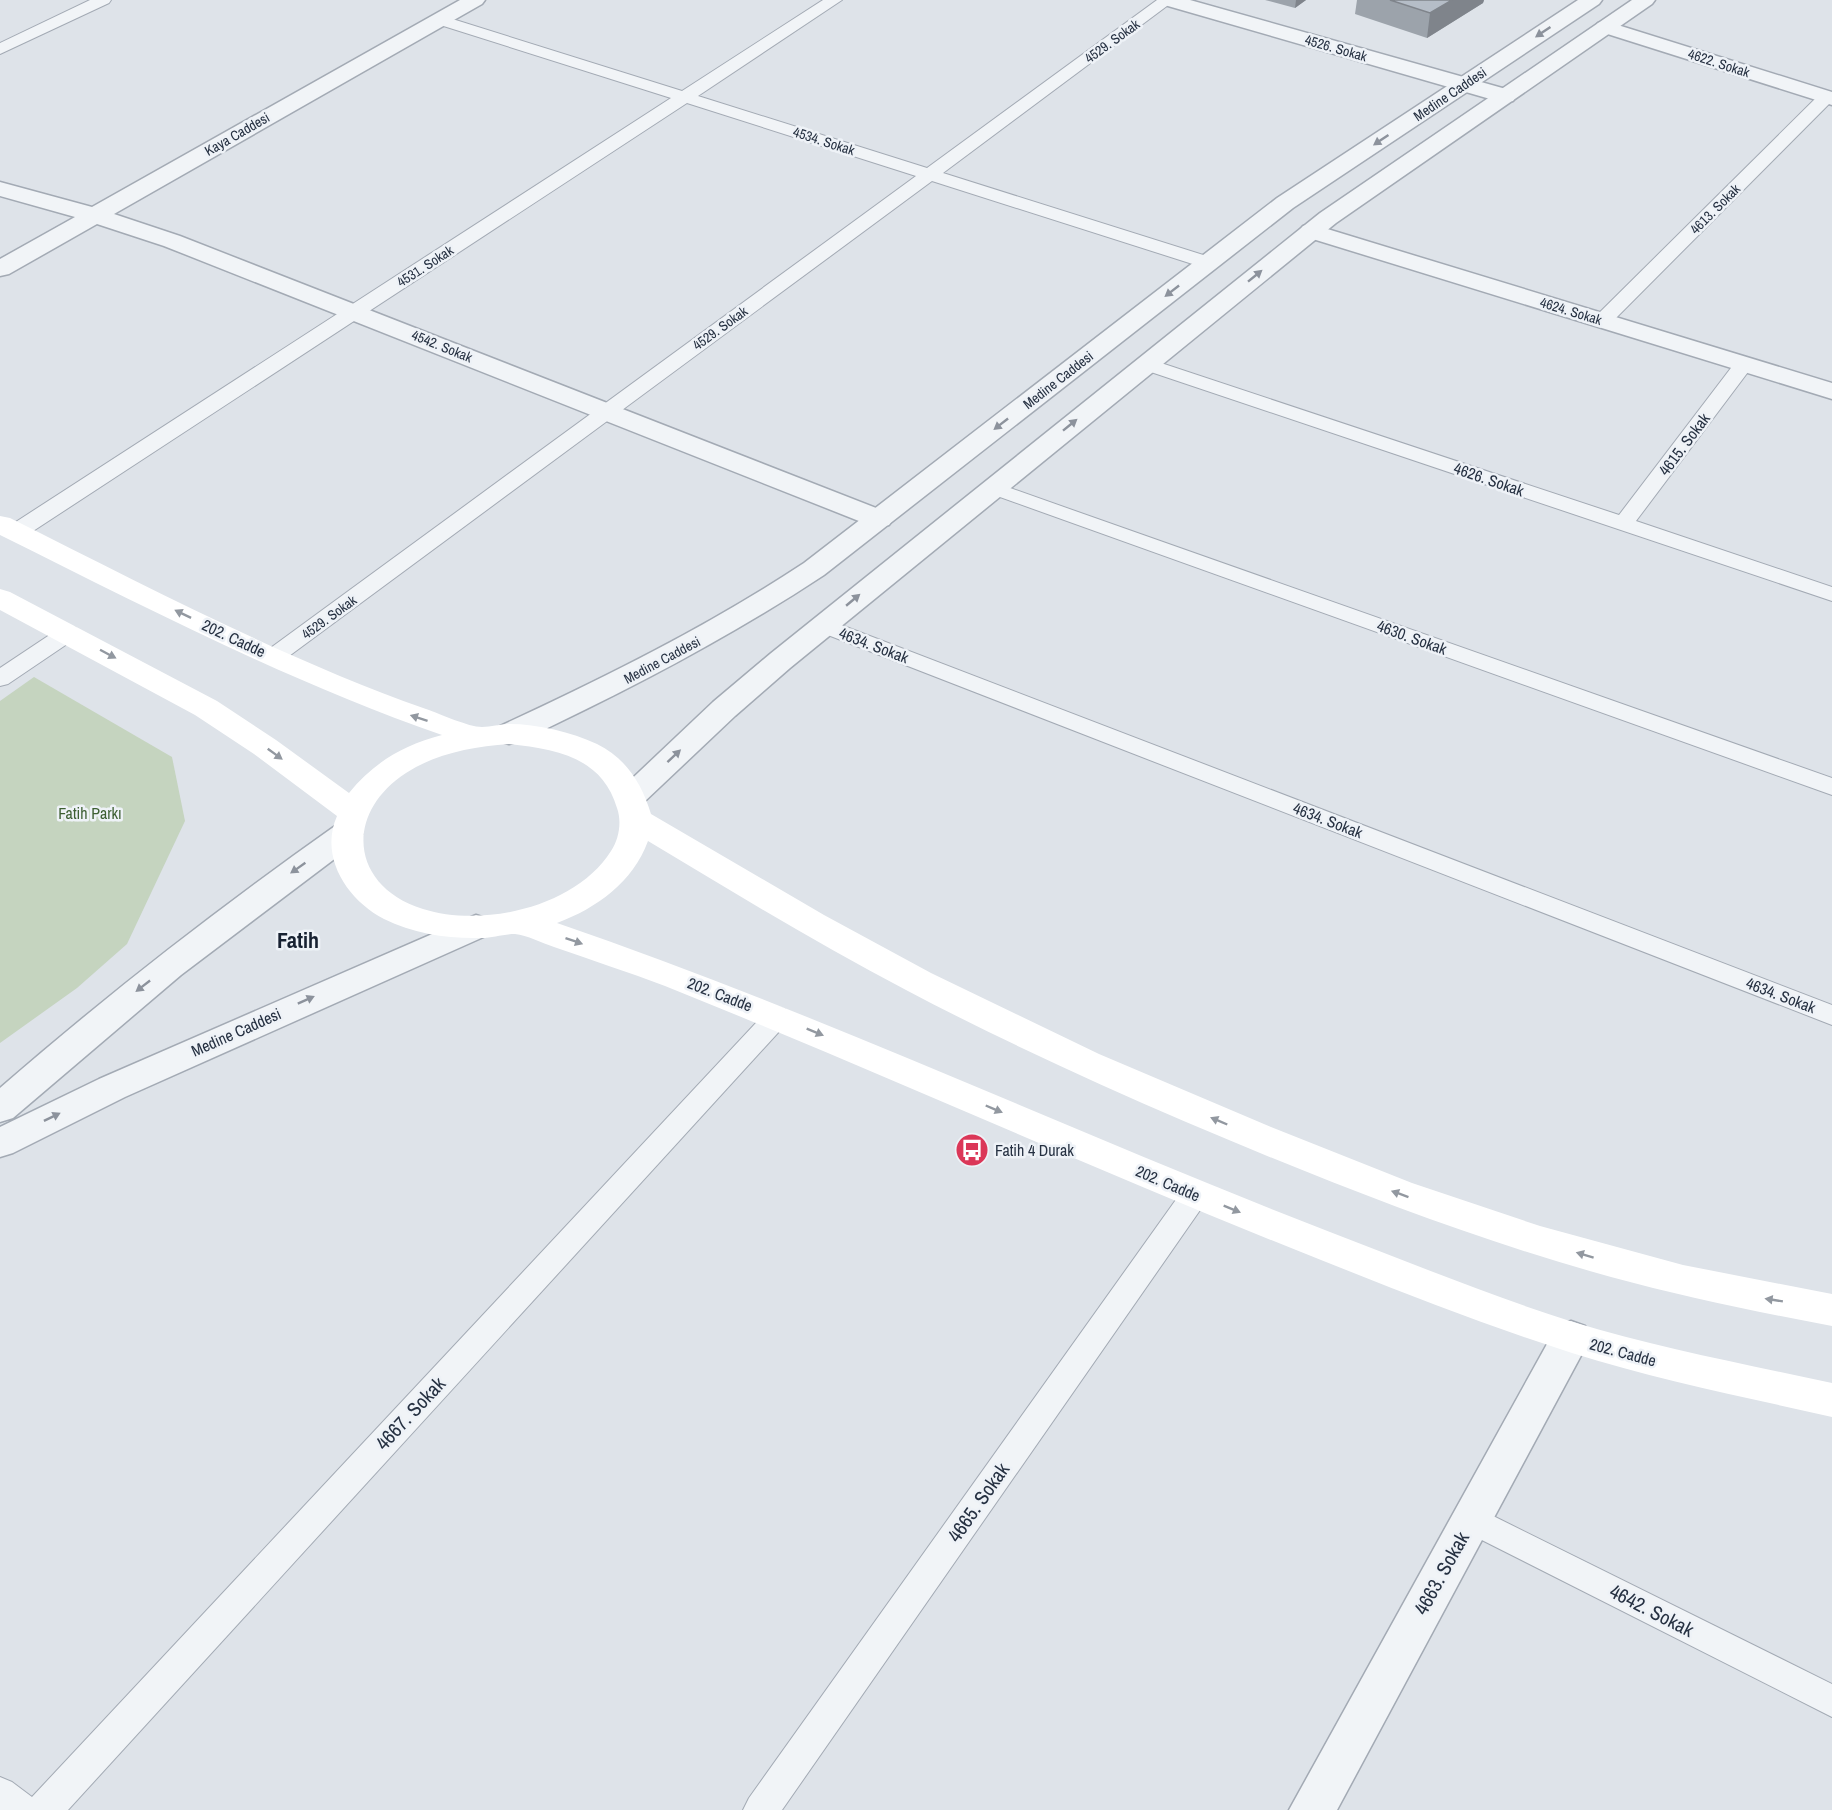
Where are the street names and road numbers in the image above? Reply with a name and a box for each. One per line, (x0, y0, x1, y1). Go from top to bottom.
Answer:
street label: 4529. Sokak (1081, 15, 1143, 67)
street label: 4526. Sokak (1303, 31, 1369, 66)
street label: 4622. Sokak (1686, 45, 1752, 82)
street label: Medine Caddesi (1410, 63, 1490, 125)
street label: Kaya Caddesi (201, 108, 273, 160)
street label: 4534. Sokak (791, 123, 857, 160)
street label: 4613. Sokak (1686, 180, 1744, 238)
street label: 4531. Sokak (393, 241, 457, 291)
street label: 4624. Sokak (1538, 293, 1604, 329)
street label: 4529. Sokak (689, 302, 751, 354)
street label: 4542. Sokak (409, 326, 475, 366)
street label: Medine Caddesi (1019, 347, 1097, 413)
street label: 4615. Sokak (1653, 408, 1715, 480)
street label: 4626. Sokak (1451, 457, 1527, 501)
street label: 4529. Sokak (298, 591, 360, 643)
street label: 202. Cadde (199, 614, 269, 662)
street label: 4630. Sokak (1374, 614, 1450, 660)
street label: 4634. Sokak (836, 622, 912, 668)
street label: Medine Caddesi (621, 632, 703, 688)
street label: 4634. Sokak (1290, 797, 1366, 843)
street label: 202. Cadde (684, 972, 756, 1016)
street label: 4634. Sokak (1743, 972, 1819, 1018)
street label: Medine Caddesi (188, 1002, 284, 1062)
street label: 202. Cadde (1132, 1160, 1204, 1206)
street label: 202. Cadde (1587, 1333, 1659, 1371)
street label: 4667. Sokak (369, 1370, 452, 1456)
street label: 4665. Sokak (941, 1456, 1016, 1547)
street label: 4663. Sokak (1407, 1526, 1475, 1619)
street label: 4642. Sokak (1605, 1577, 1699, 1643)

